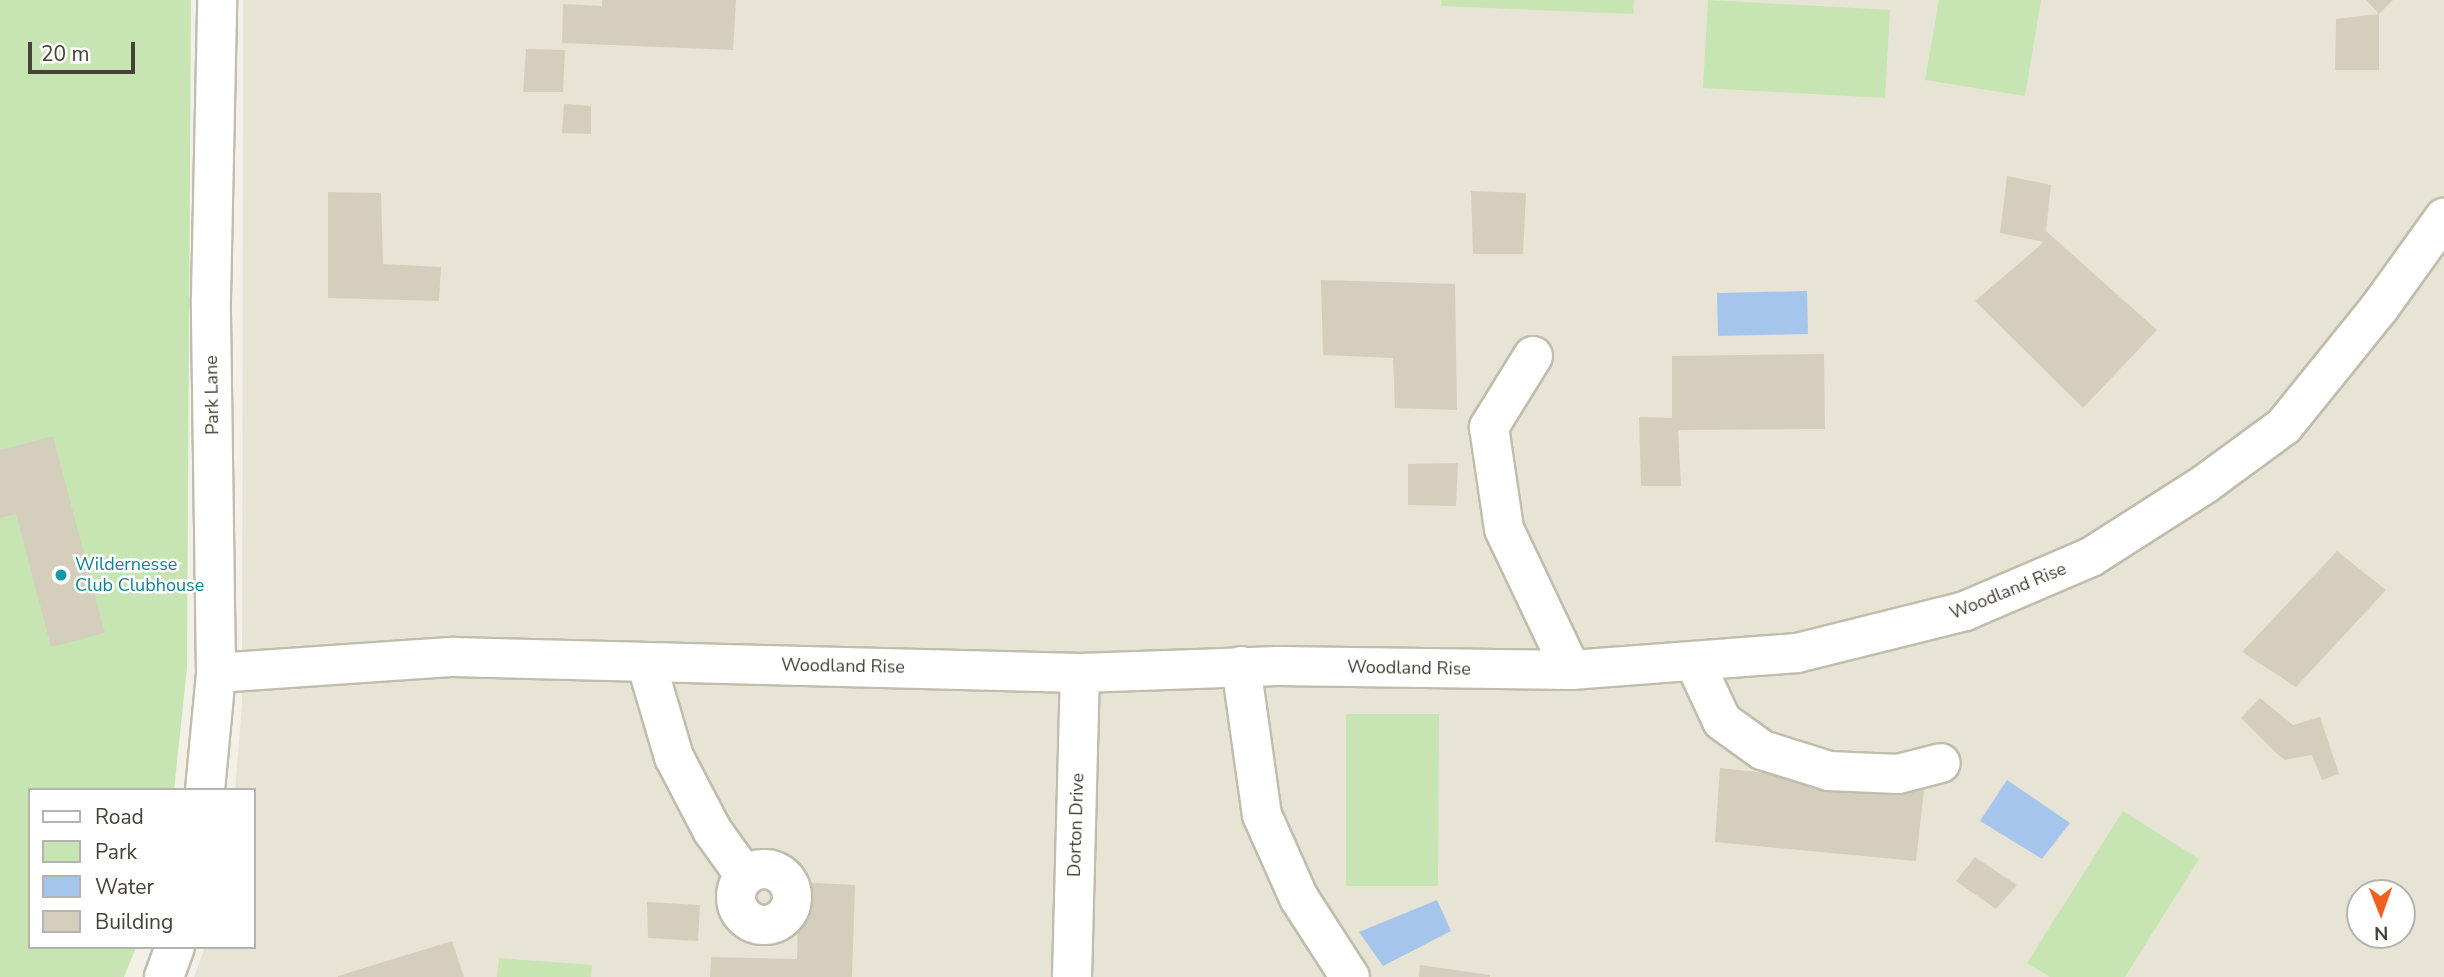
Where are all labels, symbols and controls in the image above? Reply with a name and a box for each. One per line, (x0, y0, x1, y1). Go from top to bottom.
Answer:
scale bar (32, 28, 138, 72)
text: 20 m (41, 40, 90, 68)
street label: Park Lane (201, 355, 223, 435)
place label: Wildernesse Club Clubhouse (75, 554, 204, 596)
street label: Woodland Rise (1946, 558, 2070, 624)
marker: Wildernesse Club Clubhouse (53, 567, 69, 583)
street label: Woodland Rise (781, 654, 905, 678)
street label: Woodland Rise (1347, 656, 1471, 680)
street label: Dorton Drive (1063, 773, 1089, 877)
legend (28, 788, 256, 949)
text: Road (95, 803, 144, 831)
text: Park (95, 838, 137, 866)
text: Water (95, 873, 154, 901)
north arrow (2346, 879, 2416, 949)
text: Building (95, 908, 173, 936)
text: N (2374, 920, 2389, 946)

